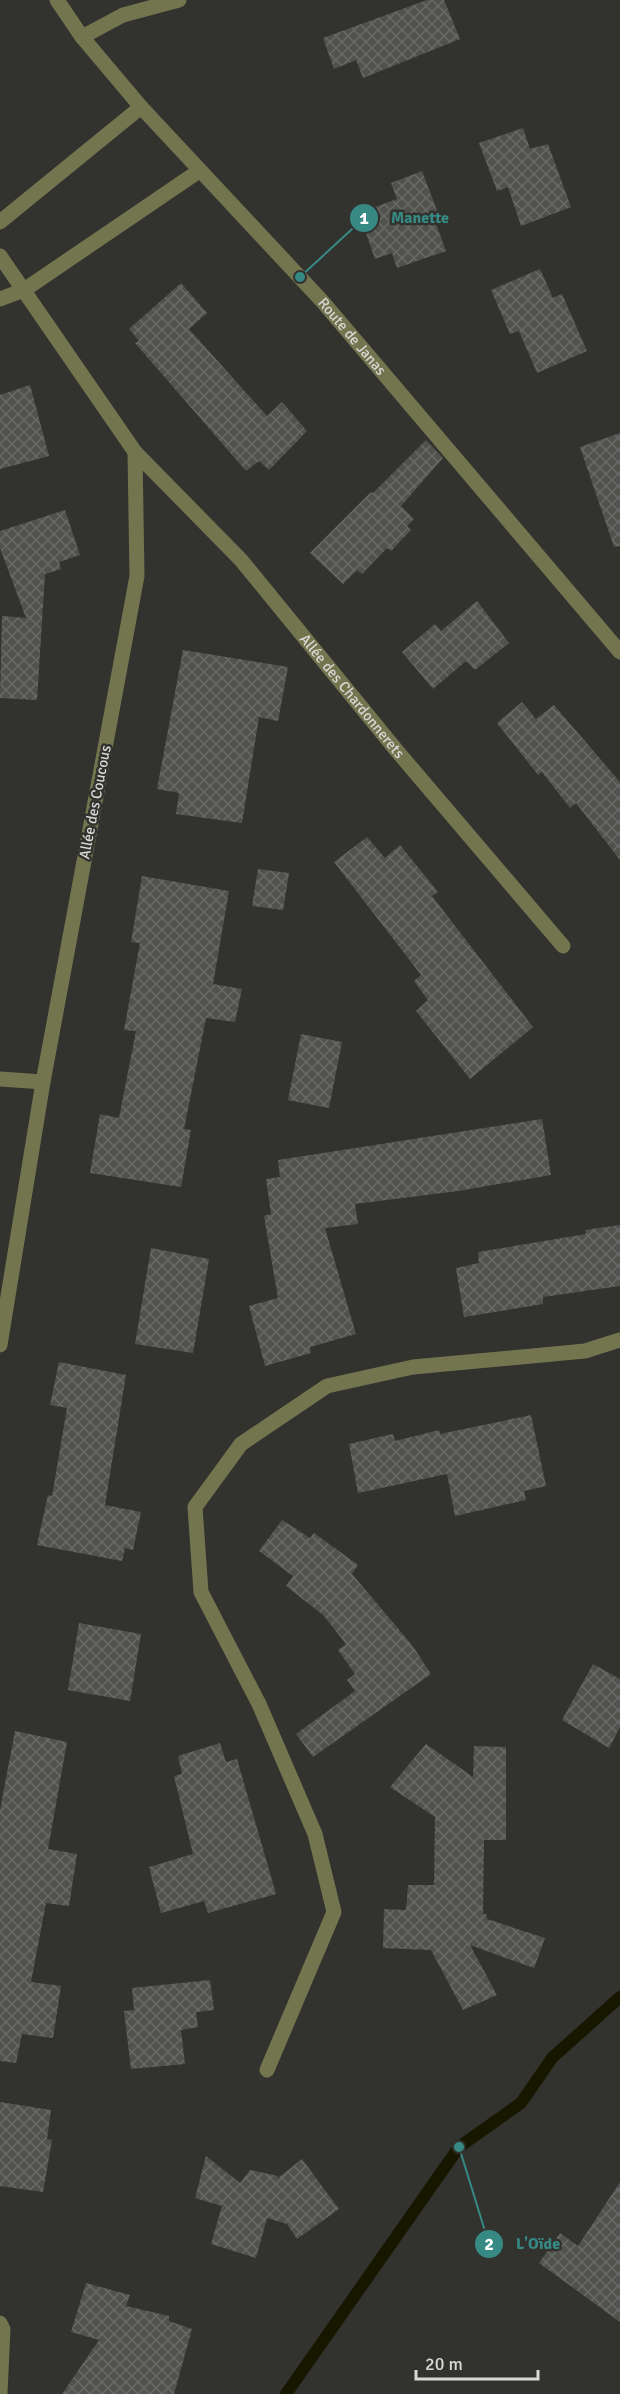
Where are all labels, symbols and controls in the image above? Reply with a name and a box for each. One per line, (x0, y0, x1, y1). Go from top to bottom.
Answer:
callout: Manette (349, 201, 461, 235)
text: 1 (359, 207, 369, 229)
text: Manette (391, 208, 449, 228)
street label: Route de Janas (314, 294, 390, 379)
street label: Allée des Chardonnerets (296, 630, 409, 762)
street label: Allée des Coucous (75, 743, 115, 860)
callout: L'Oïde (474, 2227, 572, 2261)
text: 2 (484, 2233, 494, 2255)
text: L'Oïde (516, 2234, 560, 2254)
scale bar (416, 2343, 538, 2381)
text: 20 m (425, 2353, 463, 2375)

